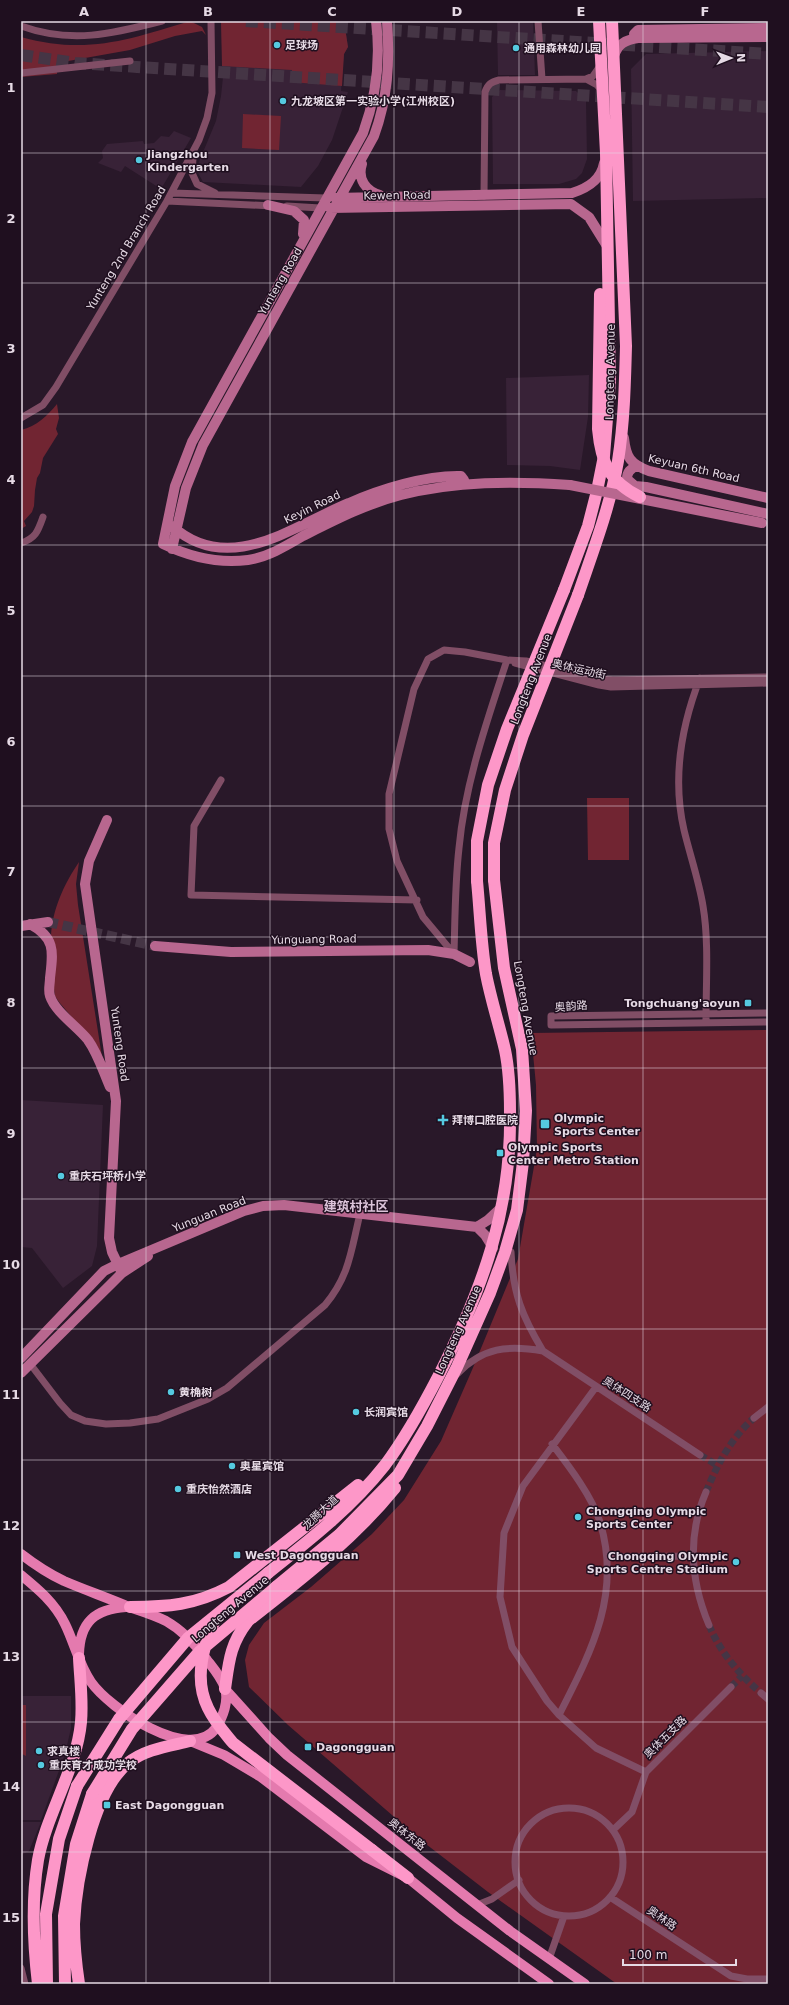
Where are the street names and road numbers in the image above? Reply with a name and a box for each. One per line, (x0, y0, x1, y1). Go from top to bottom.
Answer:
street label: Yunteng 2nd Branch Road (84, 184, 169, 313)
street label: Kewen Road (363, 188, 431, 203)
street label: Yunteng Road (255, 245, 305, 318)
street label: Longteng Avenue (603, 324, 618, 420)
street label: Keyuan 6th Road (647, 452, 741, 485)
street label: Keyin Road (282, 488, 343, 527)
street label: Longteng Avenue (508, 632, 555, 726)
street label: 奥体运动街 (551, 657, 607, 682)
street label: Yunguang Road (270, 932, 357, 947)
street label: Longteng Avenue (511, 960, 540, 1057)
street label: 奥韵路 (554, 999, 588, 1014)
street label: Yunteng Road (108, 1005, 131, 1082)
street label: Yunguan Road (170, 1194, 248, 1236)
street label: Longteng Avenue (433, 1283, 484, 1377)
street label: 奥体四支路 (600, 1374, 653, 1415)
street label: 龙腾大道 (300, 1493, 341, 1532)
street label: Longteng Avenue (189, 1573, 271, 1645)
street label: 奥体五支路 (641, 1713, 689, 1761)
street label: 奥体东路 (385, 1816, 428, 1853)
street label: 奥林路 (644, 1904, 679, 1933)

